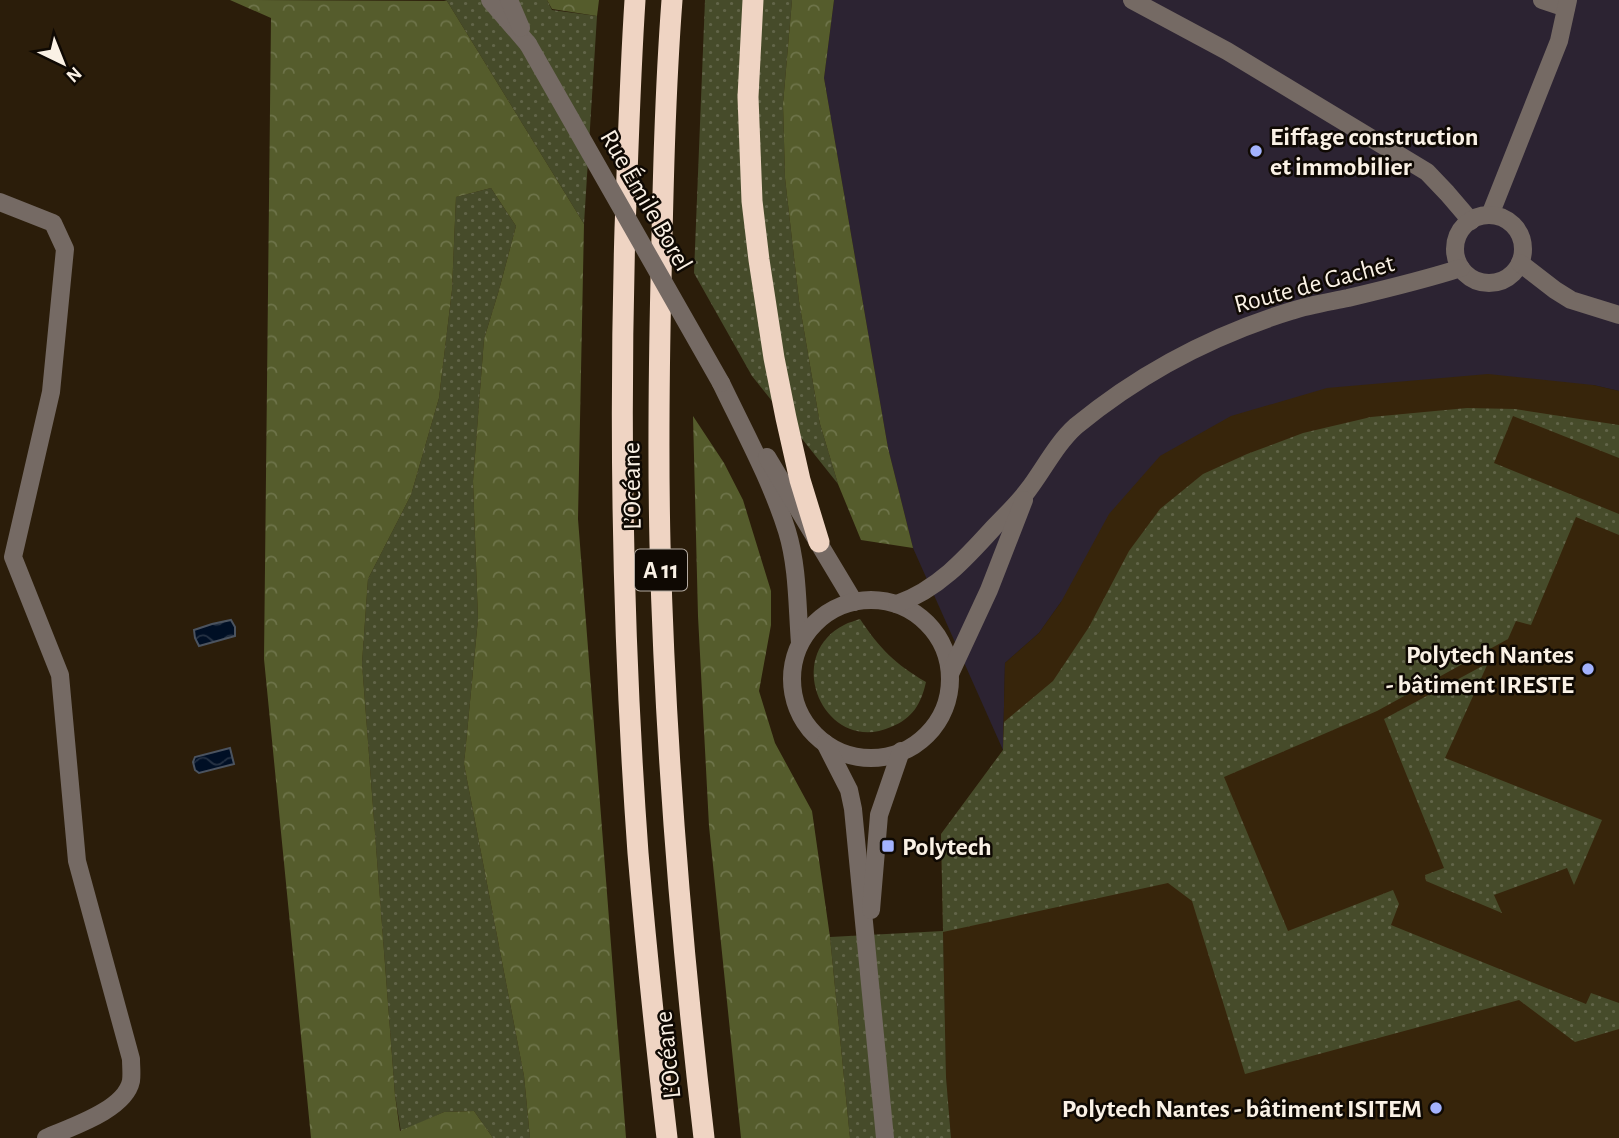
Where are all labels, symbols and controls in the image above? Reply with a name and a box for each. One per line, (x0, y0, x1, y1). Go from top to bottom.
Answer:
north arrow (28, 28, 98, 98)
text: N (62, 63, 85, 86)
street label: Rue Émile Borel (595, 124, 699, 276)
place label: Eiffage construction et immobilier (1270, 124, 1478, 180)
marker: Eiffage construction et immobilier (1248, 143, 1264, 159)
street label: Route de Gachet (1231, 250, 1397, 318)
street label: L’Océane (618, 442, 646, 530)
road number: A 11 (635, 550, 687, 590)
place label: Polytech Nantes - bâtiment IRESTE (1386, 642, 1574, 698)
marker: Polytech Nantes - bâtiment IRESTE (1580, 661, 1596, 677)
place label: Polytech (902, 834, 992, 860)
marker: Polytech (880, 838, 896, 854)
street label: L’Océane (650, 1010, 686, 1100)
place label: Polytech Nantes - bâtiment ISITEM (1062, 1096, 1422, 1122)
marker: Polytech Nantes - bâtiment ISITEM (1428, 1100, 1444, 1116)

